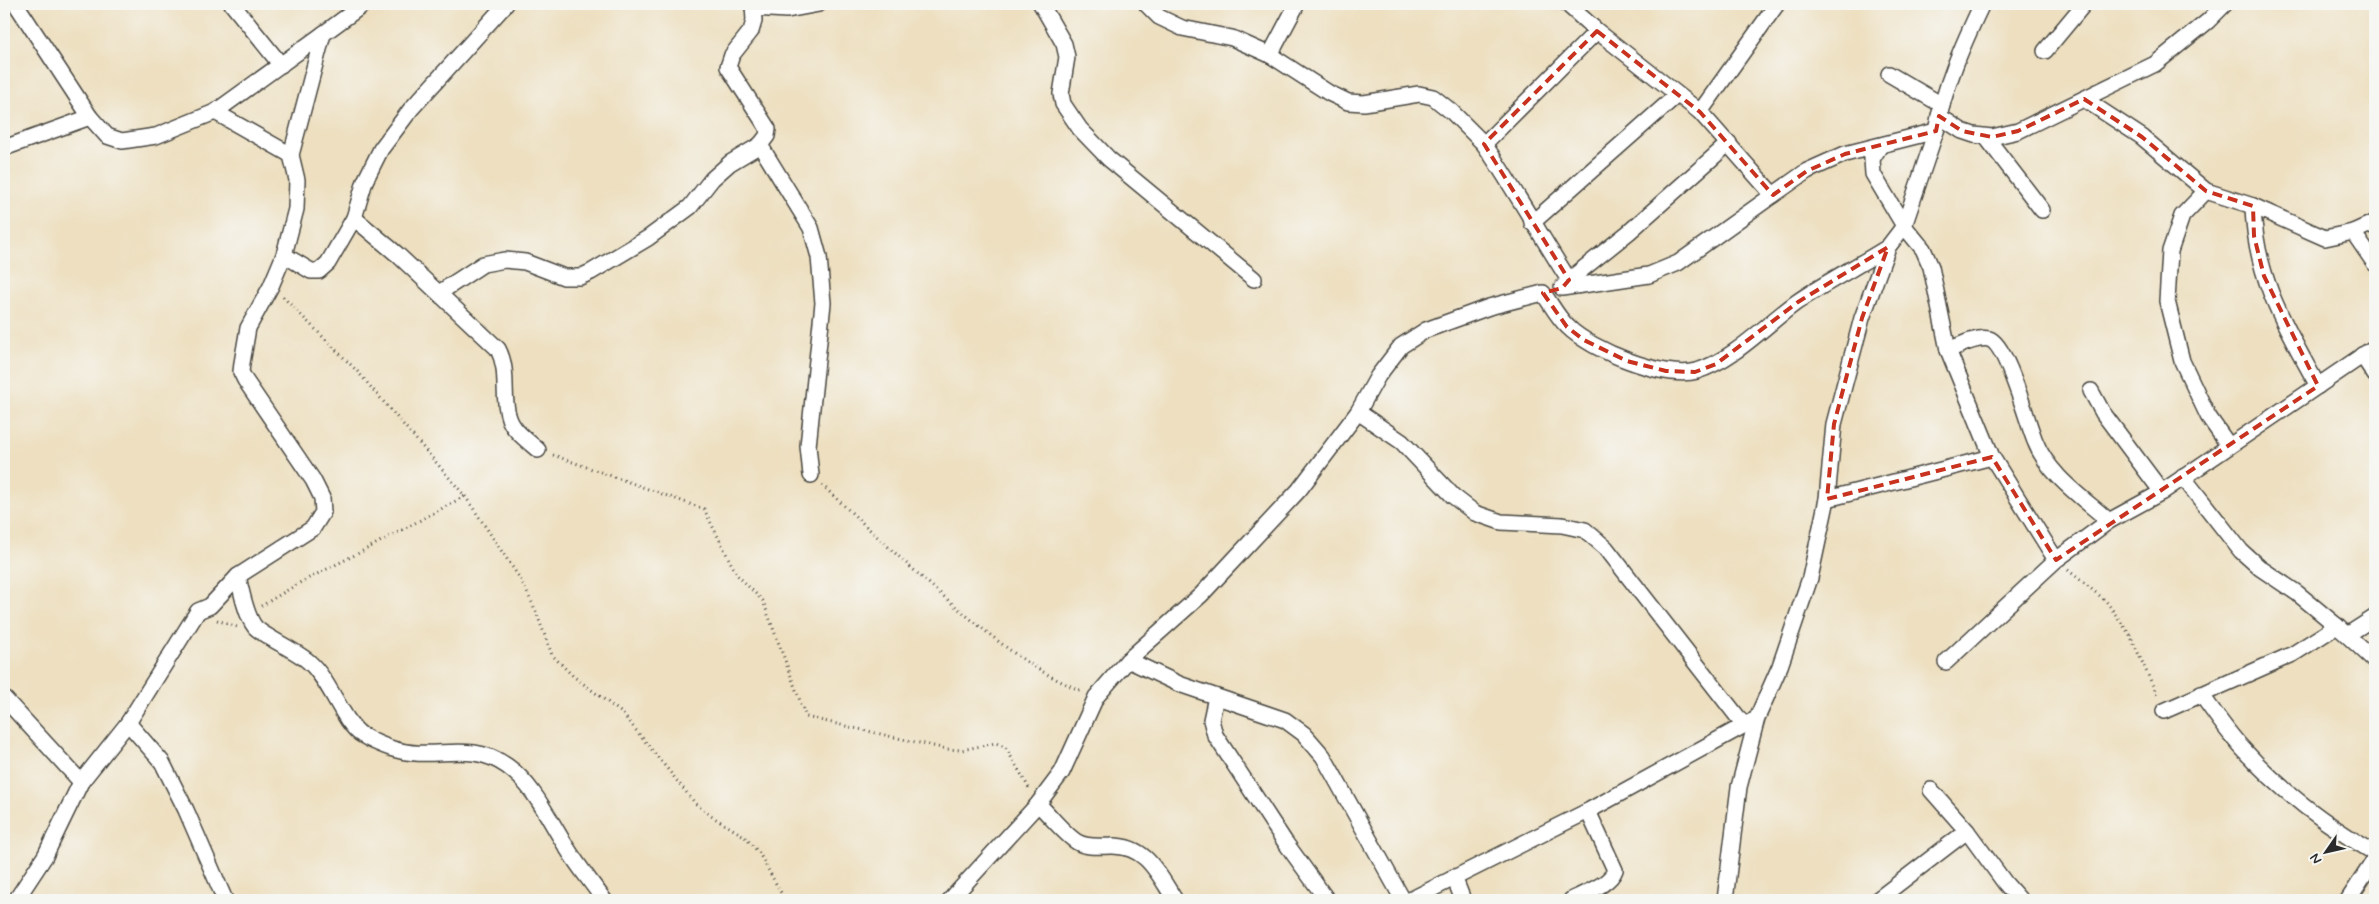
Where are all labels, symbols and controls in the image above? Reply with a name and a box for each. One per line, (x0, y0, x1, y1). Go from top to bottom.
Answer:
north arrow (2302, 826, 2352, 876)
text: N (2306, 850, 2326, 868)

